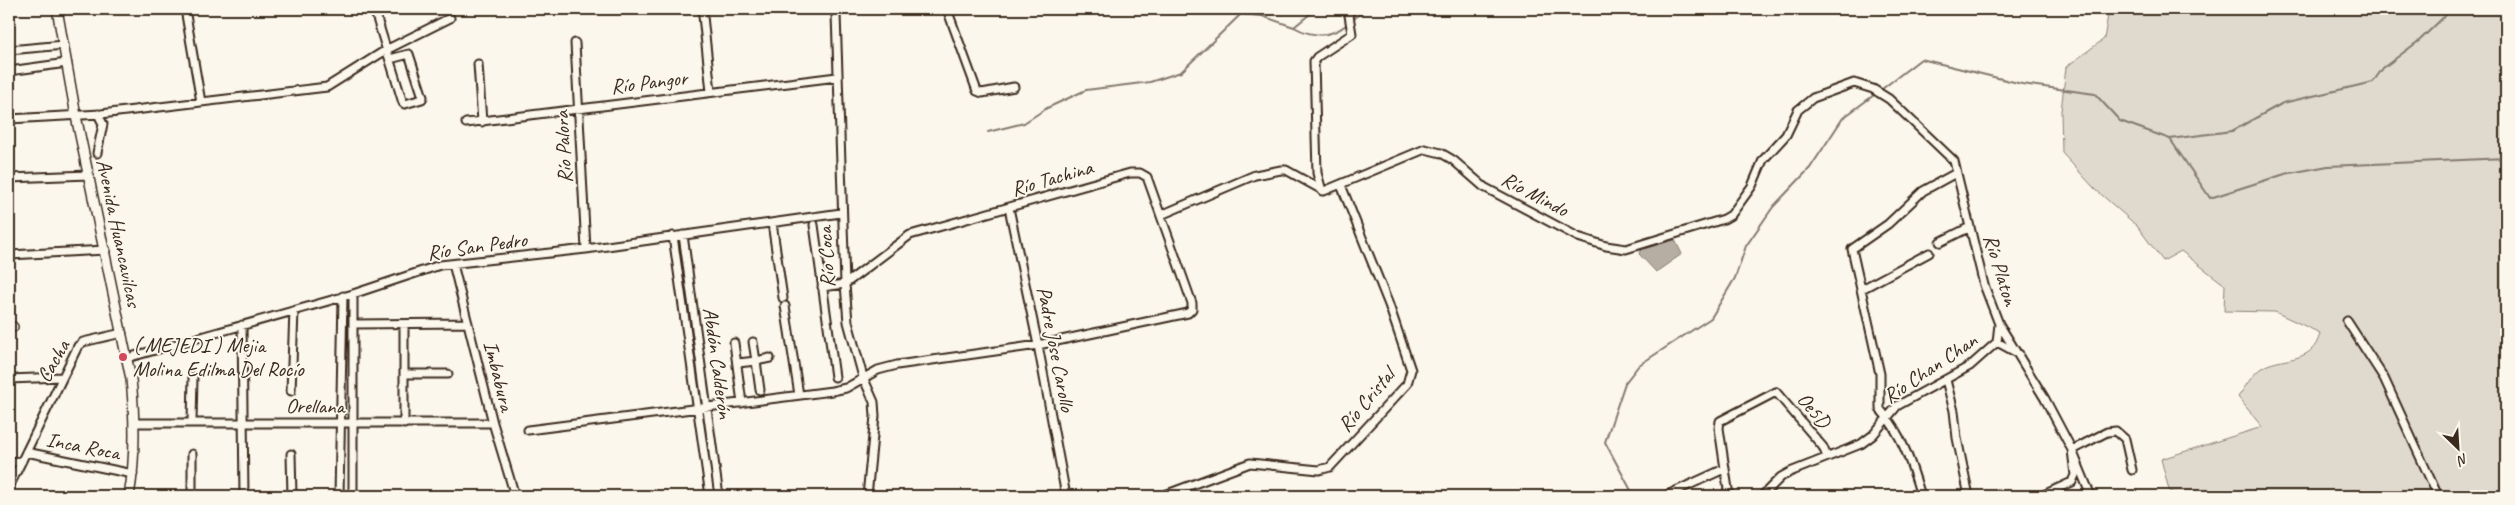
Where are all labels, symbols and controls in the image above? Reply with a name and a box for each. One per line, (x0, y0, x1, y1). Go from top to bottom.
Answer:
street label: Río Pangor (609, 64, 690, 100)
street label: Río Palora (548, 108, 578, 184)
street label: Río Tachina (1008, 153, 1098, 202)
street label: Avenida Huancavilcas (91, 157, 148, 311)
street label: Río Mindo (1497, 166, 1574, 223)
street label: Río Coca (811, 223, 841, 288)
street label: Río San Pedro (425, 226, 530, 266)
street label: Río Platon (1978, 231, 2025, 310)
street label: Padre Jose Carollo (1031, 284, 1081, 415)
street label: Abdón Calderón (697, 306, 739, 421)
street label: Río Chan Chan (1878, 327, 1983, 409)
place label: ( MEJEDI ) Mejia Molina Edilma Del Rocío (133, 332, 305, 382)
street label: Cacha (31, 334, 76, 387)
street label: Imbabura (478, 338, 521, 416)
marker: ( MEJEDI ) Mejia Molina Edilma Del Rocío (117, 351, 129, 363)
street label: Río Cristal (1332, 360, 1402, 437)
street label: Oe5D (1792, 387, 1838, 435)
street label: Orellana (286, 392, 347, 420)
north arrow (2432, 422, 2482, 472)
street label: Inca Roca (44, 426, 124, 466)
text: N (2454, 450, 2471, 470)

